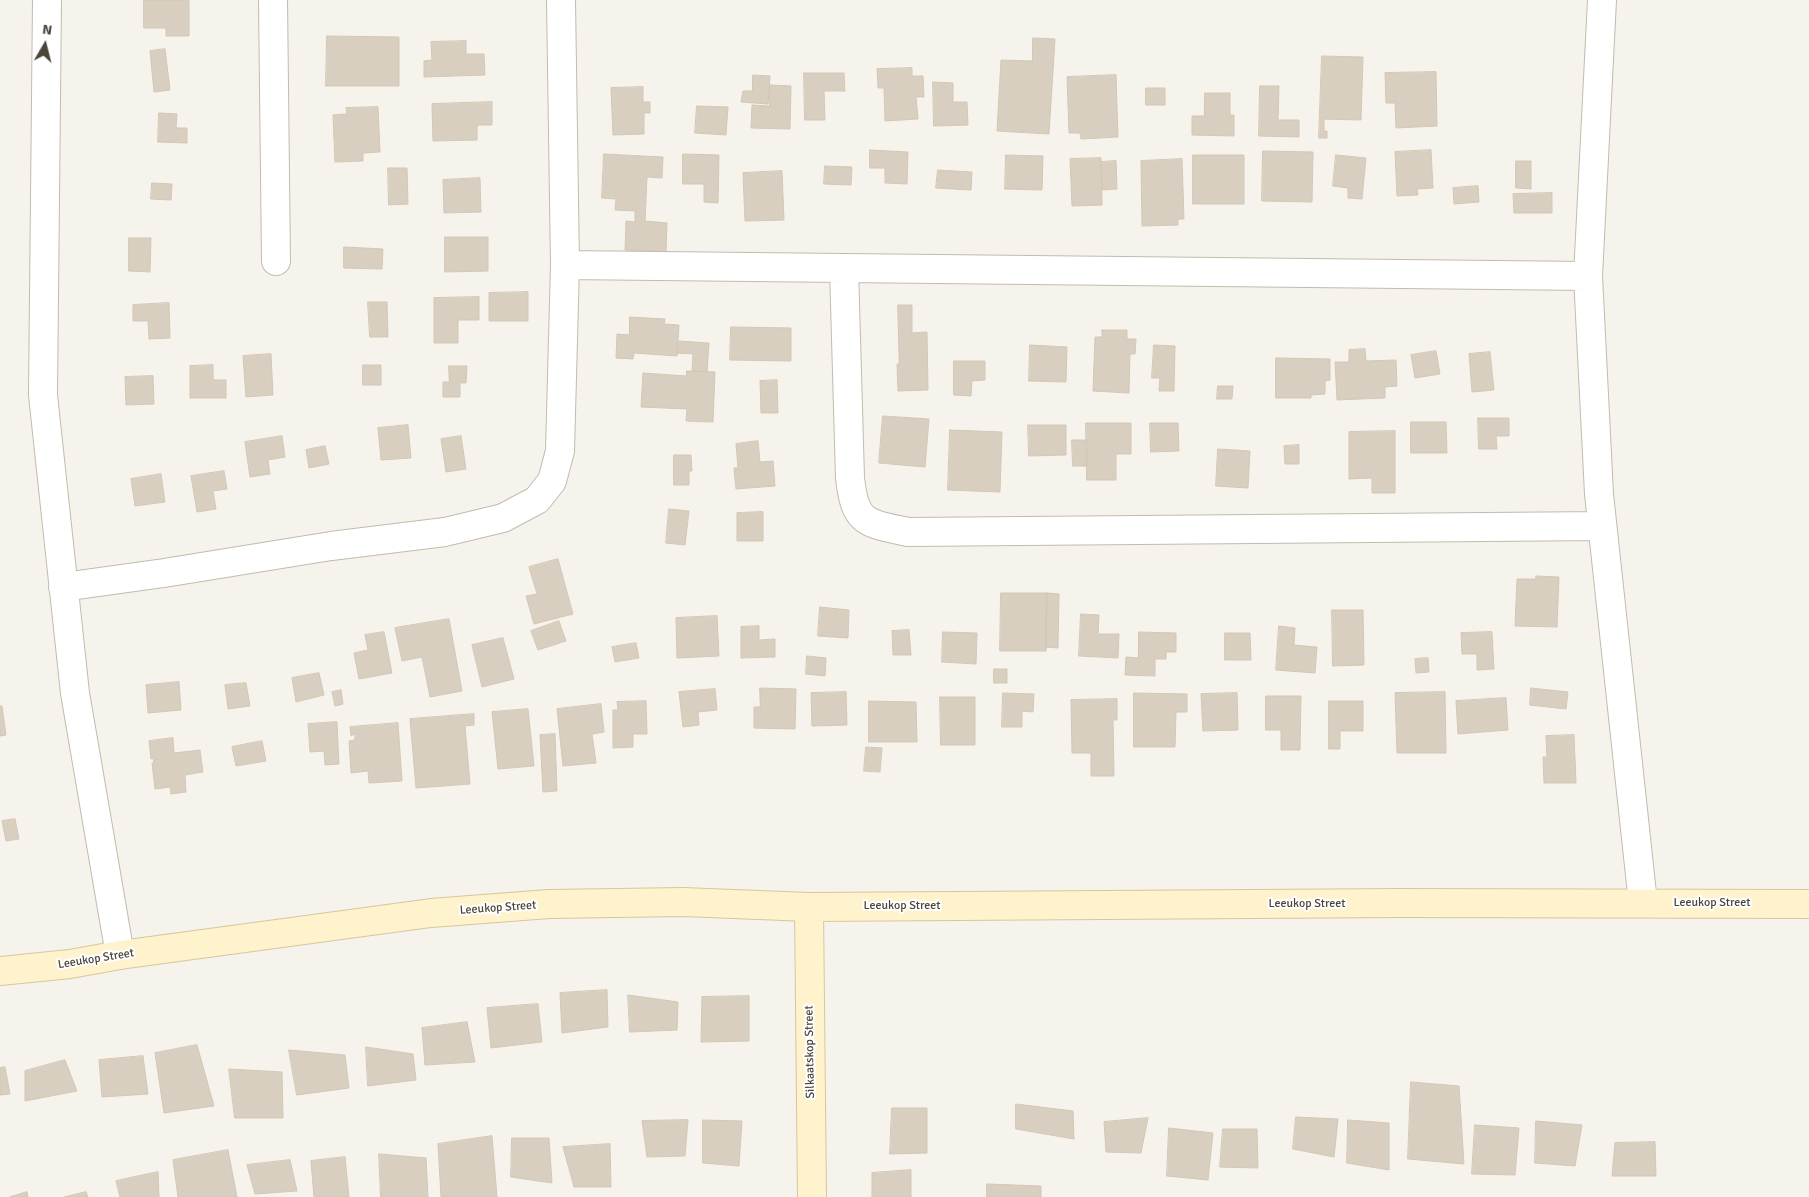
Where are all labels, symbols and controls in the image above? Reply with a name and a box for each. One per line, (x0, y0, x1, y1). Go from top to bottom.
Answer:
north arrow (20, 20, 70, 70)
text: N (41, 21, 53, 39)
street label: Leeukop Street (1674, 896, 1750, 910)
street label: Leeukop Street (1269, 897, 1345, 911)
street label: Leeukop Street (459, 898, 537, 918)
street label: Leeukop Street (864, 899, 940, 913)
street label: Leeukop Street (57, 946, 135, 972)
street label: Silkaatskop Street (802, 1005, 818, 1099)

